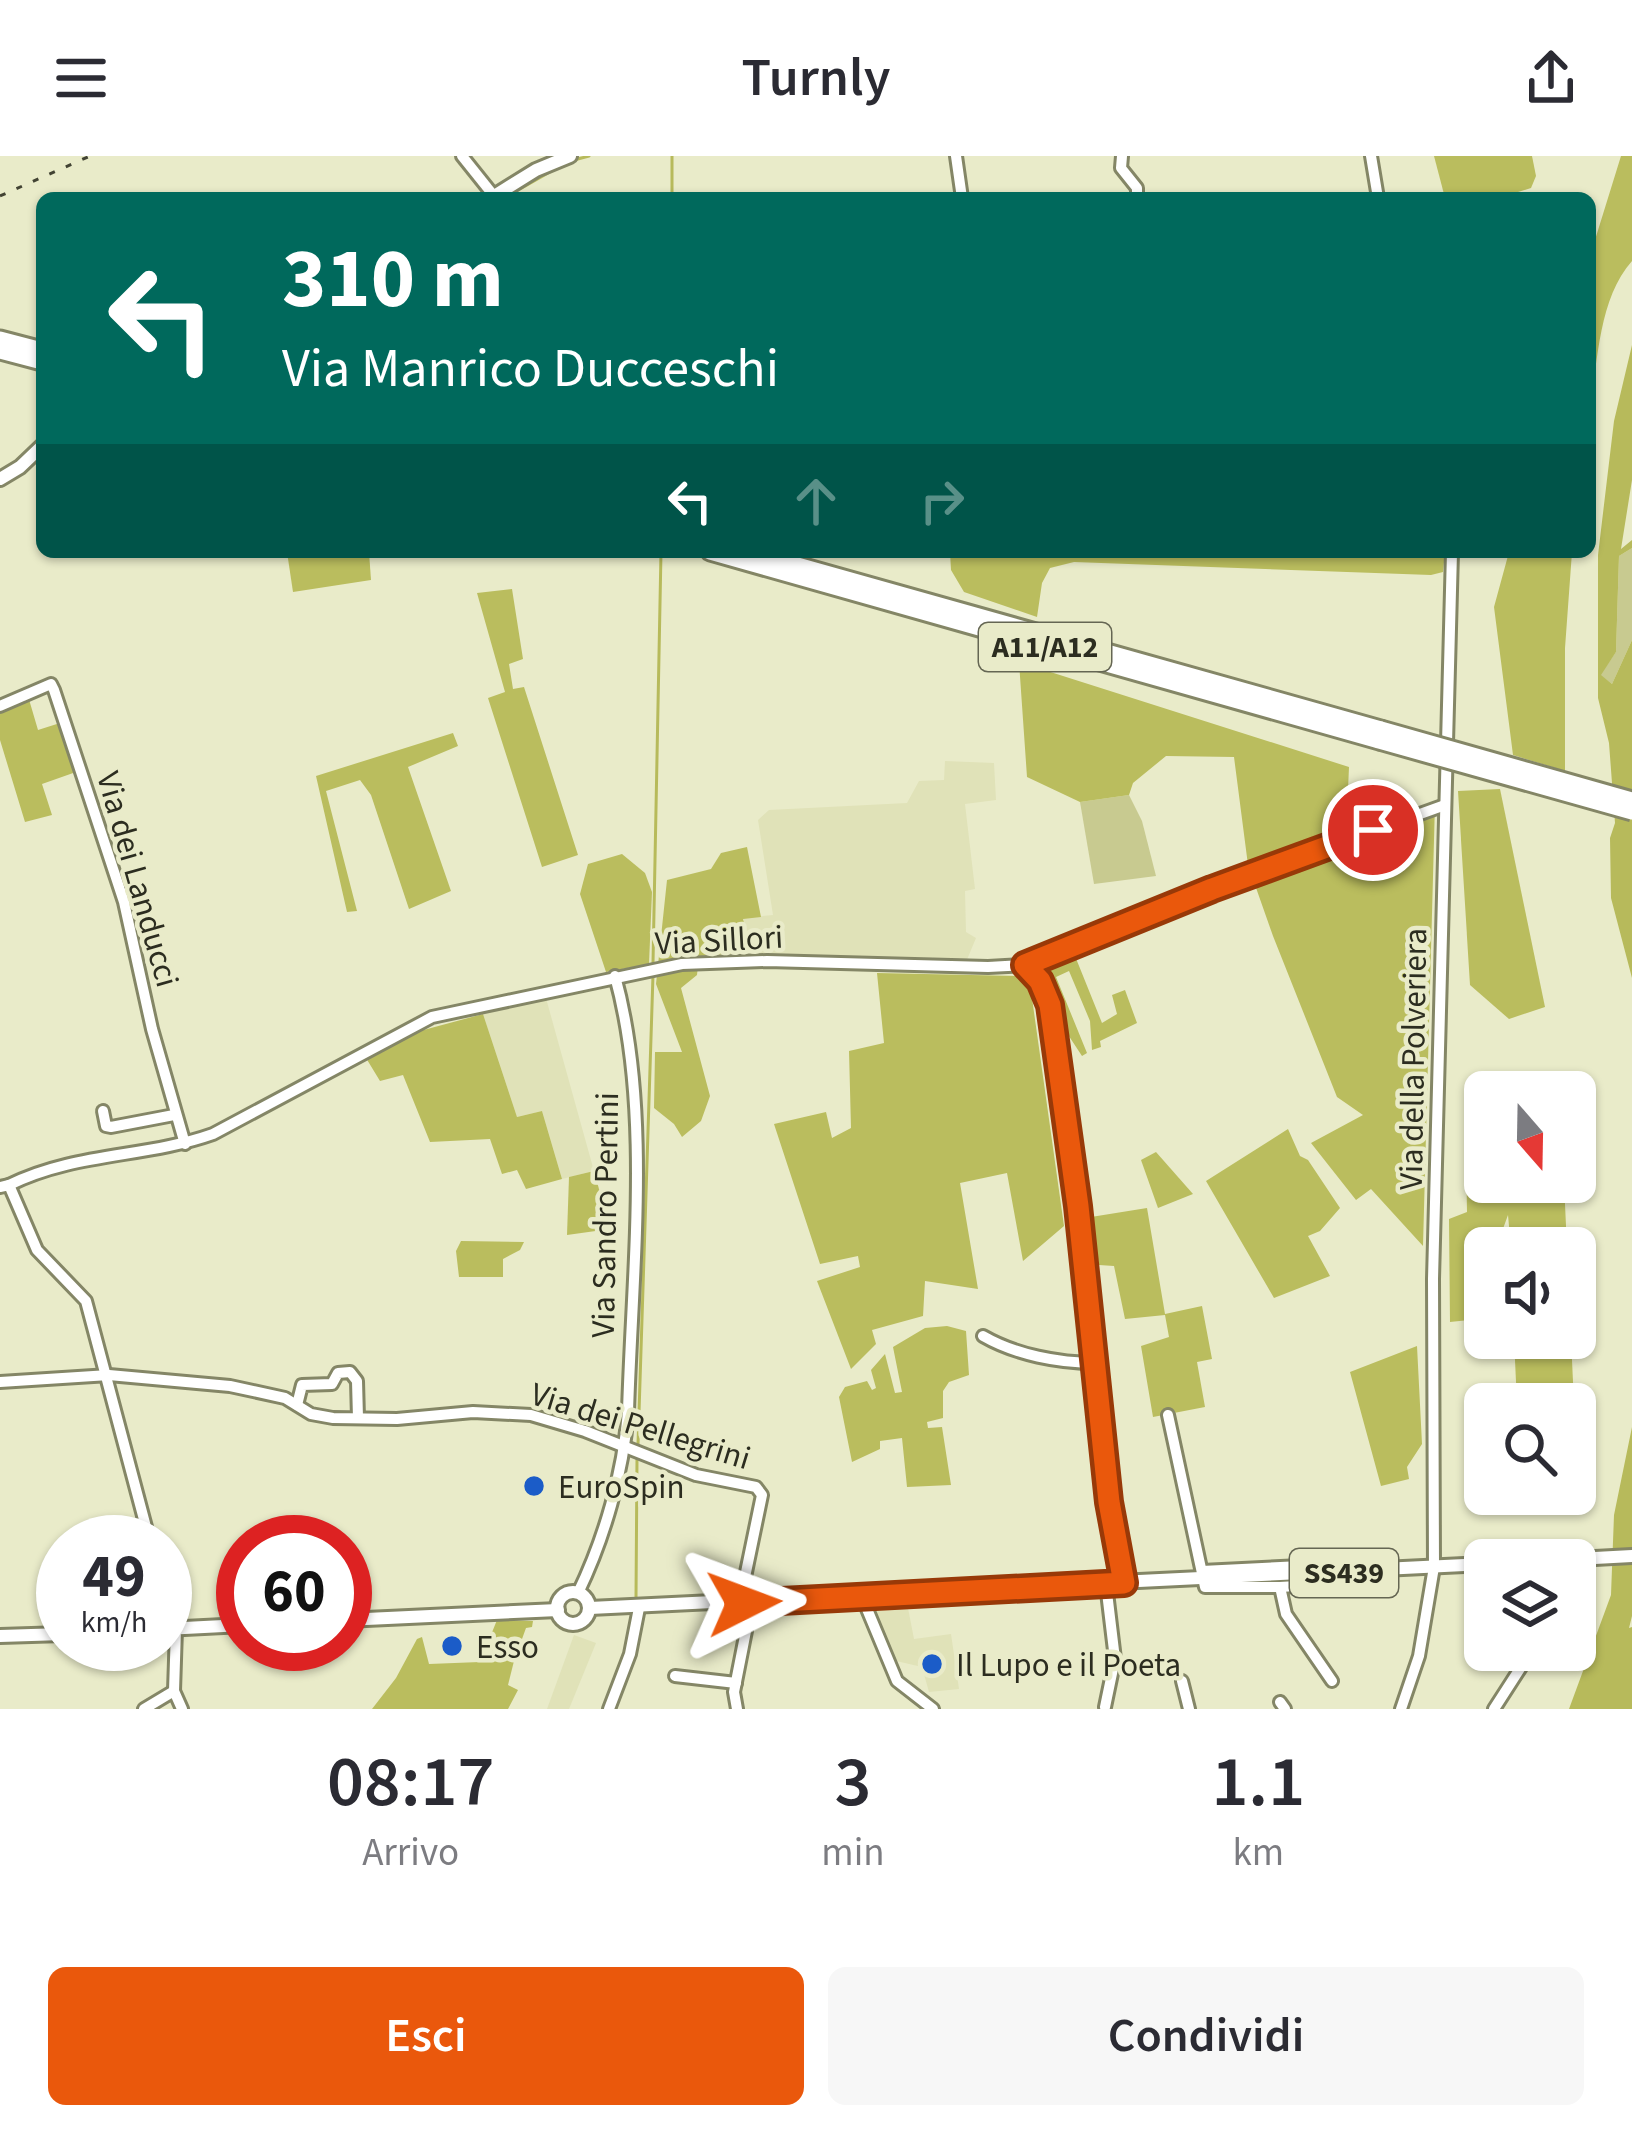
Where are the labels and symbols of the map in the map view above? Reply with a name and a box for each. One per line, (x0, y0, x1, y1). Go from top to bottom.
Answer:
road number: A11/A12 (979, 623, 1111, 671)
street label: Via dei Landucci (84, 766, 191, 993)
pin (1322, 779, 1424, 881)
street label: Via Sillori (654, 914, 784, 967)
street label: Via della Polveriera (1388, 928, 1439, 1191)
north arrow (1464, 1071, 1596, 1203)
street label: Via Sandro Pertini (580, 1092, 631, 1338)
street label: Via dei Pellegrini (525, 1371, 756, 1482)
place label: EuroSpin (558, 1464, 684, 1511)
marker: EuroSpin (521, 1473, 547, 1499)
speed limit sign: 60 (216, 1515, 372, 1671)
position arrow (681, 1540, 807, 1666)
road number: SS439 (1290, 1549, 1398, 1597)
place label: Esso (476, 1624, 539, 1671)
marker: Esso (439, 1633, 465, 1659)
place label: Il Lupo e il Poeta (956, 1642, 1181, 1689)
marker: Il Lupo e il Poeta (919, 1651, 945, 1677)

